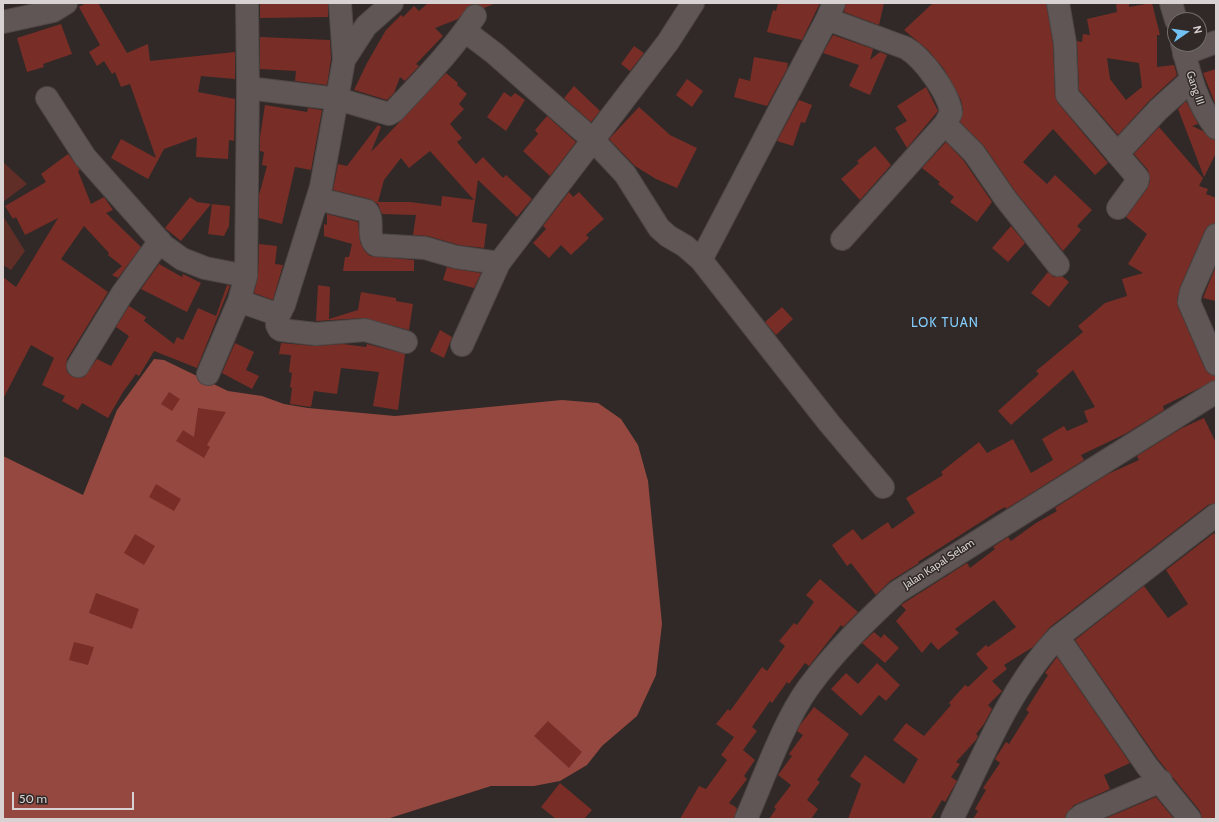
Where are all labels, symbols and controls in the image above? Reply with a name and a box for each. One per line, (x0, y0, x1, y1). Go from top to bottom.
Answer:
north arrow (1167, 12, 1207, 52)
text: N (1190, 24, 1205, 35)
street label: Gang III (1183, 69, 1207, 107)
district label: LOK TUAN (911, 315, 979, 331)
street label: Jalan Kapal Selam (901, 536, 977, 592)
scale bar (14, 784, 136, 810)
text: 50 m (19, 791, 47, 806)

